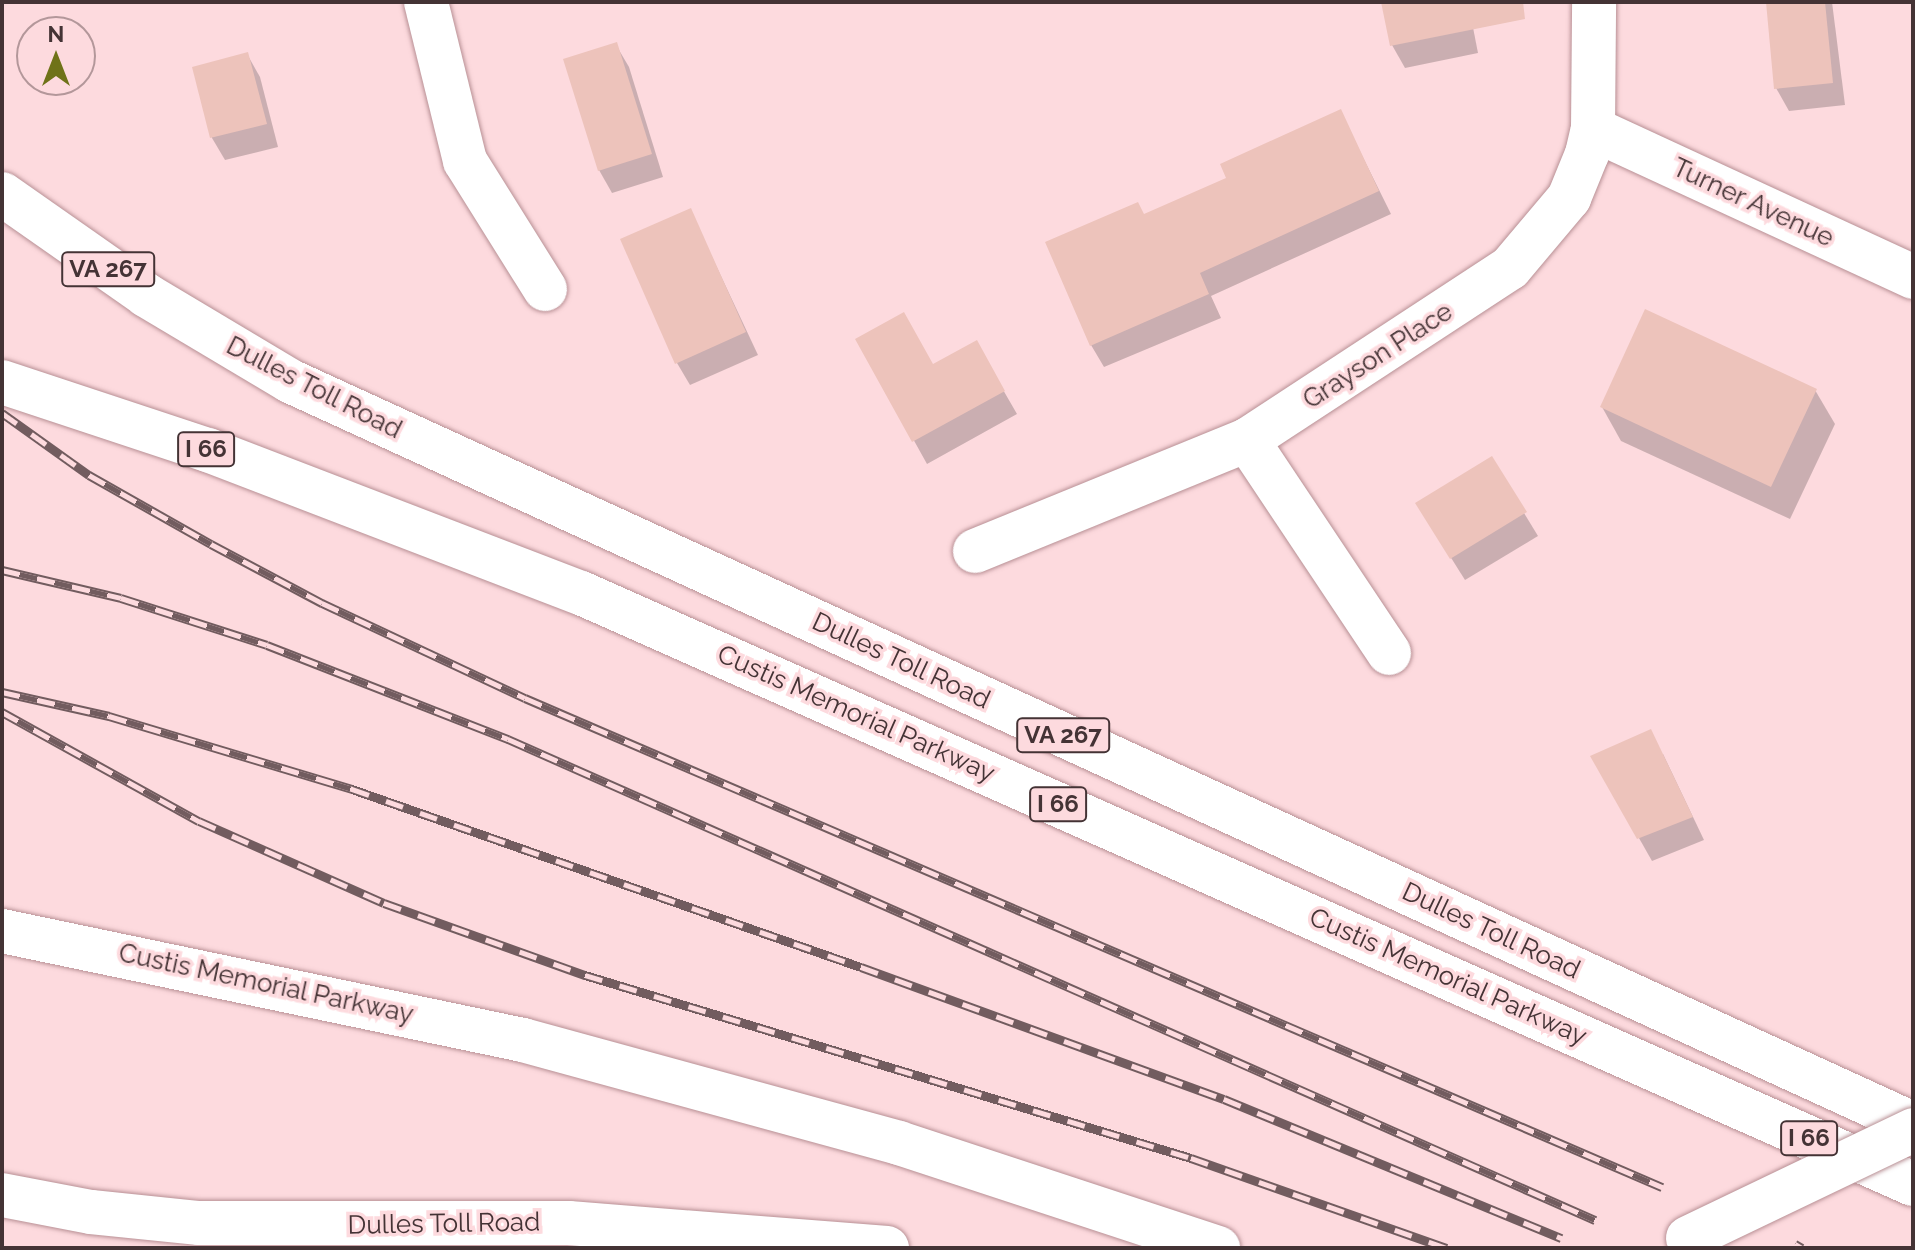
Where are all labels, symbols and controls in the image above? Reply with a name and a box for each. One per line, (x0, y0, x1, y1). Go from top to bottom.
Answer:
north arrow (16, 16, 96, 96)
text: N (48, 21, 64, 47)
street label: Turner Avenue (1667, 152, 1839, 254)
road number: VA 267 (60, 249, 156, 289)
street label: Grayson Place (1297, 296, 1459, 416)
street label: Dulles Toll Road (220, 330, 408, 446)
road number: I 66 (176, 429, 236, 469)
street label: Dulles Toll Road (806, 606, 996, 716)
street label: Custis Memorial Parkway (712, 639, 1000, 789)
road number: VA 267 (1015, 715, 1111, 755)
road number: I 66 (1028, 784, 1088, 824)
street label: Dulles Toll Road (1396, 876, 1586, 986)
street label: Custis Memorial Parkway (1304, 902, 1592, 1052)
street label: Custis Memorial Parkway (116, 937, 416, 1031)
road number: I 66 (1779, 1118, 1839, 1158)
street label: Dulles Toll Road (347, 1207, 541, 1241)

